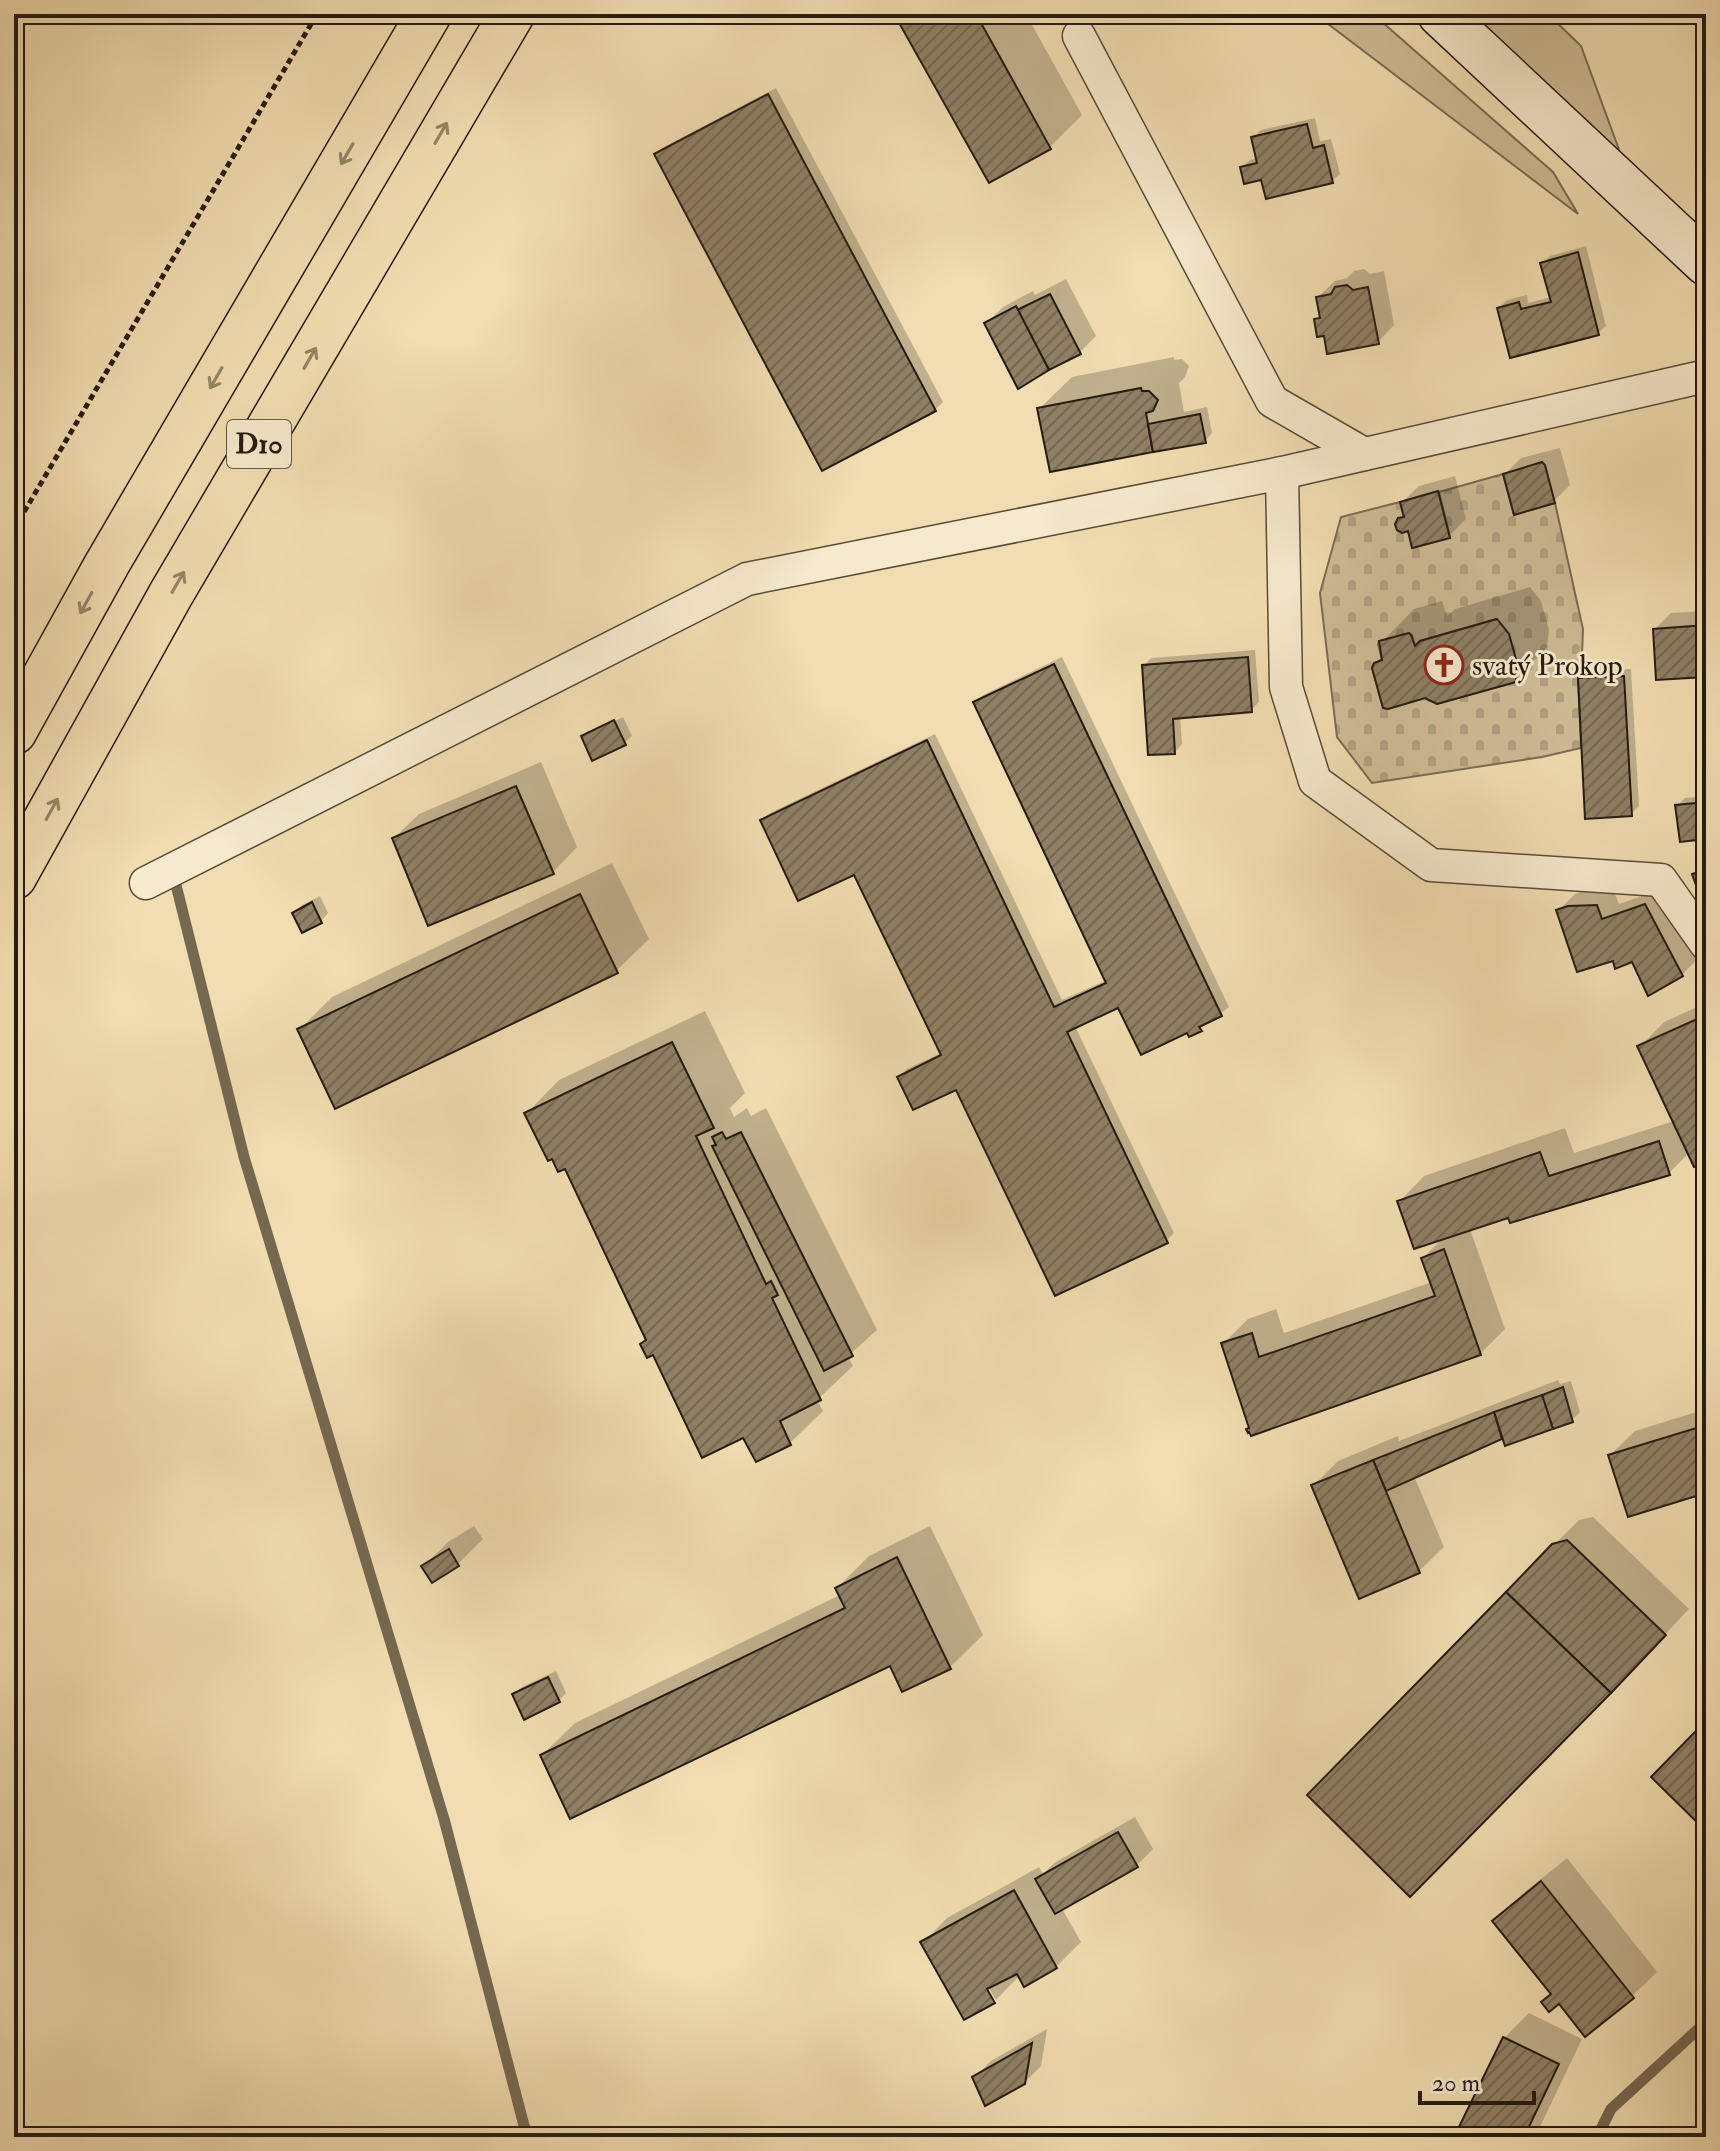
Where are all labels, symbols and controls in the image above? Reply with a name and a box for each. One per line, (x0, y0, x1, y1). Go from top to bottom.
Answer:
one-way arrow (434, 122, 450, 145)
one-way arrow (339, 142, 355, 165)
one-way arrow (303, 346, 318, 370)
one-way arrow (208, 366, 224, 389)
road number: D10 (227, 420, 291, 468)
one-way arrow (170, 571, 186, 594)
one-way arrow (77, 591, 93, 615)
church icon: svatý Prokop (1423, 644, 1465, 686)
place label: svatý Prokop (1472, 647, 1623, 684)
one-way arrow (44, 798, 60, 821)
scale bar (1420, 2055, 1534, 2105)
text: 20 m (1432, 2068, 1481, 2099)

